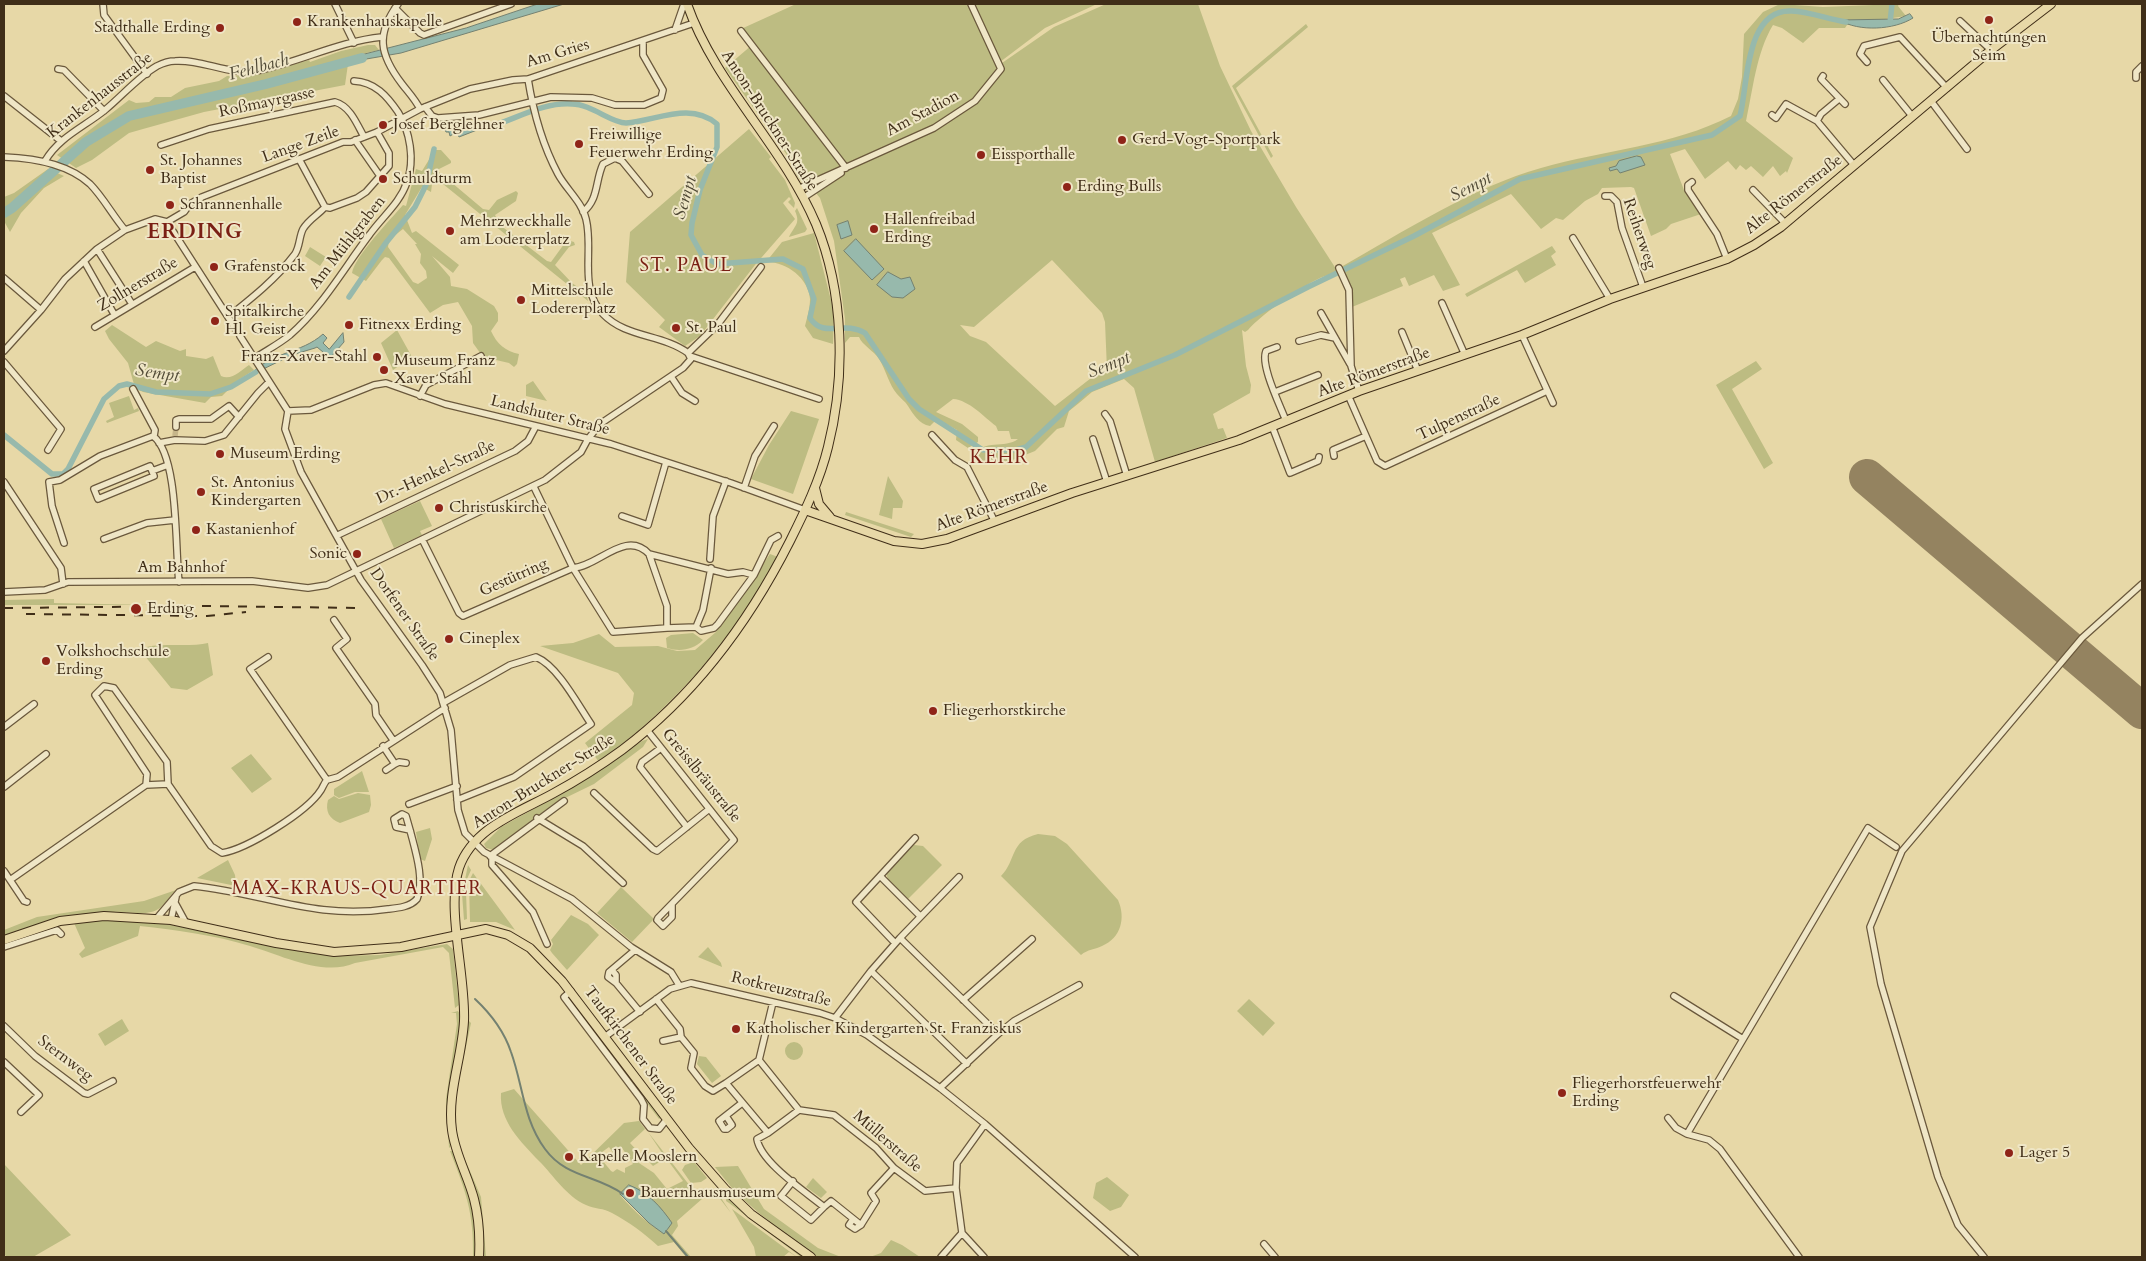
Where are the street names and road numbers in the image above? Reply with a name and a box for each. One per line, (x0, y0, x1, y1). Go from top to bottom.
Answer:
street label: Am Gries (524, 35, 592, 73)
street label: Anton-Bruckner-Straße (716, 47, 822, 195)
street label: Krankenhausstraße (43, 49, 157, 143)
street label: Roßmayrgasse (217, 83, 317, 123)
street label: Am Stadion (883, 87, 963, 141)
street label: Lange Zeile (260, 122, 342, 168)
street label: Alte Römerstraße (1741, 151, 1847, 239)
street label: Am Mühlgraben (306, 193, 390, 293)
street label: Reiherweg (1618, 196, 1660, 272)
street label: Zollnerstraße (94, 254, 182, 316)
street label: Alte Römerstraße (1315, 344, 1433, 402)
street label: Tulpenstraße (1414, 390, 1504, 446)
street label: Landshuter Straße (488, 392, 612, 440)
street label: Dr.-Henkel-Straße (373, 437, 499, 509)
street label: Alte Römerstraße (933, 478, 1051, 536)
street label: Gestütring (477, 554, 551, 602)
street label: Am Bahnhof (137, 558, 225, 578)
street label: Dorfener Straße (365, 565, 443, 665)
street label: Greisslbräustraße (657, 725, 745, 827)
street label: Anton-Bruckner-Straße (469, 730, 619, 834)
street label: Rotkreuzstraße (729, 968, 833, 1012)
street label: Taufkirchener Straße (579, 983, 681, 1109)
street label: Sternweg (34, 1032, 96, 1086)
street label: Müllerstraße (849, 1107, 925, 1177)

